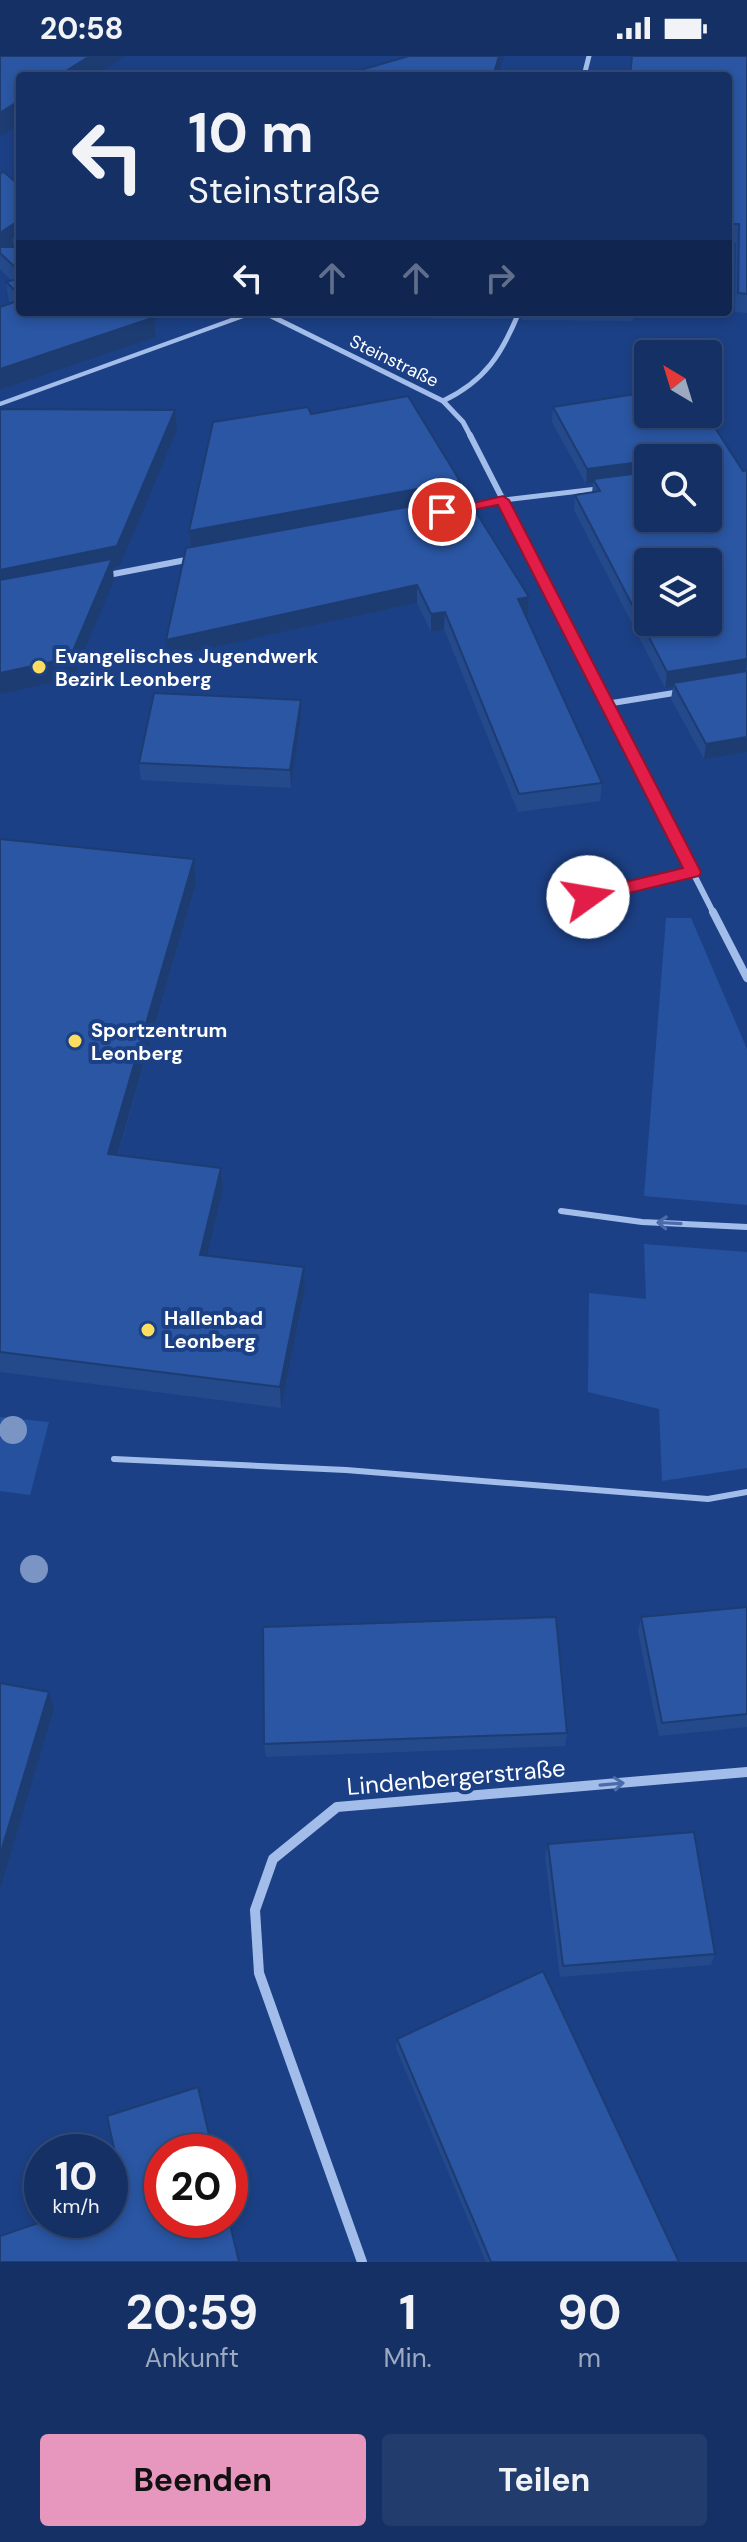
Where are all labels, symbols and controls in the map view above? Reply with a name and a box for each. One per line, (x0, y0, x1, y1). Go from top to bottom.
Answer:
text: 20:58 (40, 9, 124, 48)
text: 10 m (188, 96, 314, 169)
icon: left (56, 104, 160, 208)
text: Steinstraße (188, 167, 380, 214)
icon: left (226, 256, 270, 300)
icon: ahead (310, 256, 354, 300)
icon: ahead (394, 256, 438, 300)
icon: right (478, 256, 522, 300)
street label: Steinstraße (346, 329, 442, 393)
north arrow (634, 340, 722, 428)
map controls (634, 340, 722, 636)
button: search (634, 444, 722, 532)
pin (408, 478, 476, 546)
icon: arrive (420, 490, 464, 534)
button: layers (634, 548, 722, 636)
place label: Evangelisches Jugendwerk Bezirk Leonberg (55, 643, 319, 692)
marker: Evangelisches Jugendwerk Bezirk Leonberg (30, 658, 48, 676)
position arrow (546, 855, 630, 939)
place label: Sportzentrum Leonberg (91, 1017, 227, 1066)
marker: Sportzentrum Leonberg (66, 1032, 84, 1050)
one-way arrow (656, 1215, 683, 1230)
place label: Hallenbad Leonberg (164, 1305, 263, 1354)
marker: Hallenbad Leonberg (139, 1321, 157, 1339)
street label: Lindenbergerstraße (345, 1752, 567, 1802)
one-way arrow (598, 1776, 624, 1791)
speed limit sign: 20 (144, 2134, 248, 2238)
text: 10 (55, 2150, 97, 2202)
text: km/h (52, 2193, 100, 2219)
text: 20:59 (125, 2281, 258, 2344)
text: 1 (399, 2281, 416, 2344)
text: 90 (557, 2281, 622, 2344)
text: Ankunft (145, 2341, 239, 2375)
text: Min. (384, 2341, 432, 2375)
text: m (578, 2341, 601, 2375)
button: Beenden (40, 2434, 366, 2526)
button: Teilen (382, 2434, 707, 2526)

